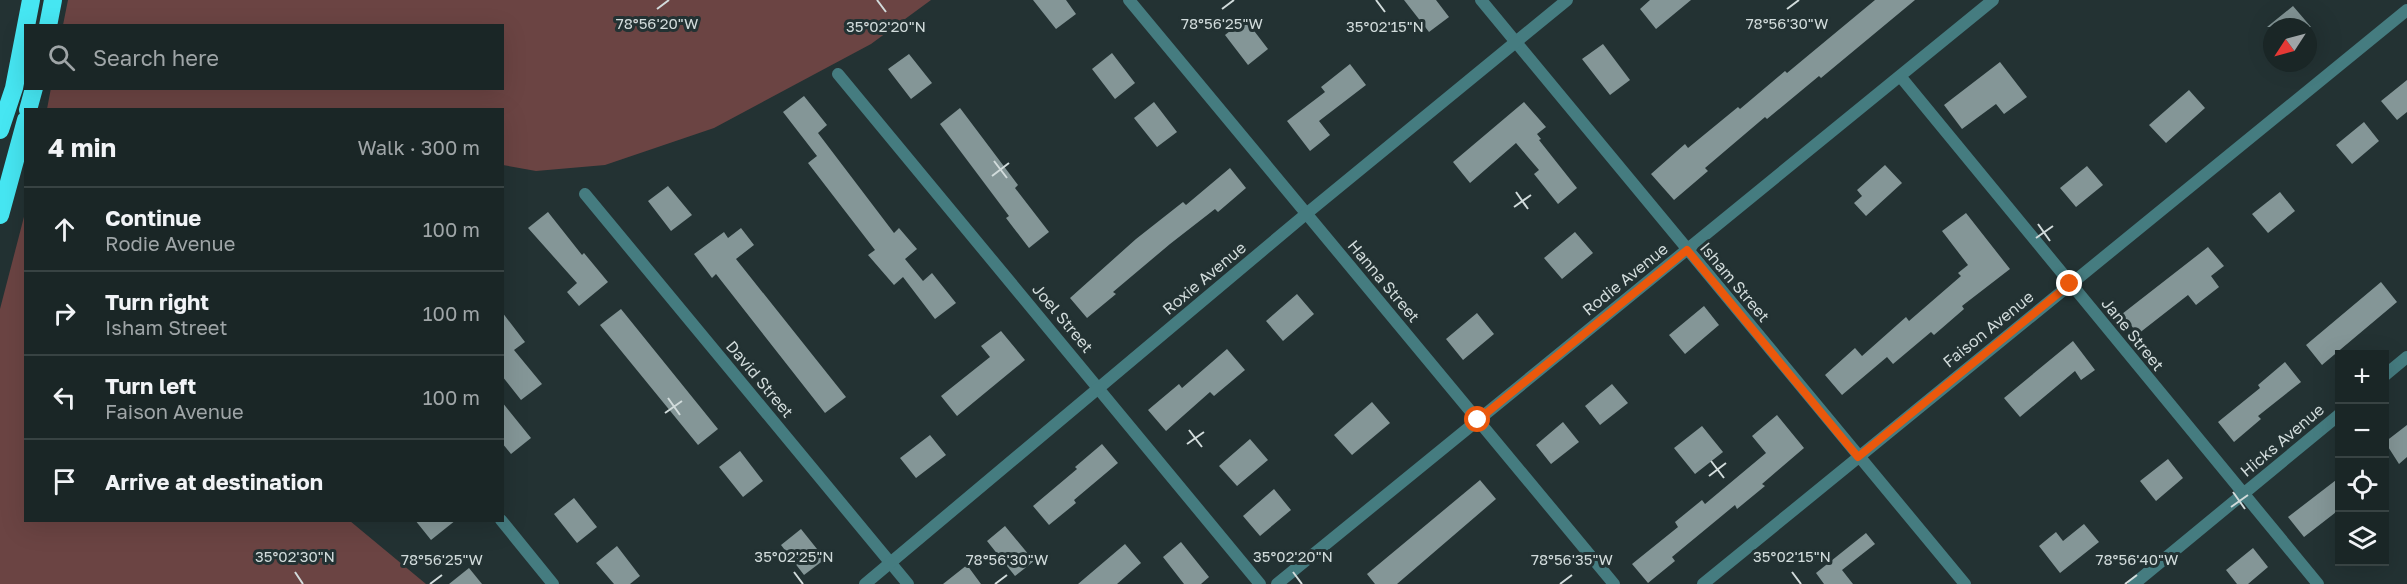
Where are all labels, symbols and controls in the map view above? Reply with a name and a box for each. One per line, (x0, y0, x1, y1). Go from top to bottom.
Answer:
text: 78°56'20"W (616, 14, 698, 32)
text: 78°56'25"W (1181, 14, 1263, 32)
text: 78°56'30"W (1746, 14, 1828, 32)
text: 35°02'20"N (846, 17, 926, 35)
text: 35°02'15"N (1346, 17, 1424, 35)
north arrow (2263, 18, 2317, 72)
search box (24, 24, 504, 90)
icon: search (45, 41, 78, 74)
text: Search here (93, 44, 219, 71)
text: 4 min (48, 132, 116, 163)
text: Walk · 300 m (357, 135, 480, 159)
text: Continue (105, 204, 201, 231)
icon: ahead (48, 213, 81, 246)
text: 100 m (423, 217, 480, 241)
text: Rodie Avenue (105, 231, 235, 255)
street label: Hanna Street (1344, 236, 1424, 326)
street label: Roxie Avenue (1158, 237, 1250, 319)
street label: Rodie Avenue (1578, 238, 1672, 320)
street label: Isham Street (1696, 238, 1774, 326)
route end (2056, 270, 2082, 296)
street label: Joel Street (1028, 279, 1098, 357)
street label: Faison Avenue (1939, 286, 2037, 372)
text: Turn right (105, 288, 209, 315)
street label: Jane Street (2097, 293, 2169, 375)
icon: right (48, 297, 81, 330)
text: 100 m (423, 301, 480, 325)
text: Isham Street (105, 315, 227, 339)
street label: David Street (722, 336, 798, 422)
map controls (2335, 350, 2389, 566)
button: + (2335, 350, 2389, 404)
text: Turn left (105, 372, 196, 399)
icon: left (48, 381, 81, 414)
text: 100 m (423, 385, 480, 409)
text: Faison Avenue (105, 399, 244, 423)
street label: Hicks Avenue (2236, 399, 2328, 481)
button: − (2335, 404, 2389, 458)
route start (1464, 406, 1490, 432)
button: locate (2335, 458, 2389, 512)
icon: arrive (48, 465, 81, 498)
text: Arrive at destination (105, 468, 323, 495)
button: layers (2335, 512, 2389, 566)
text: 35°02'30"N (255, 547, 335, 565)
text: 35°02'25"N (754, 547, 834, 565)
text: 35°02'20"N (1253, 547, 1333, 565)
text: 35°02'15"N (1753, 547, 1831, 565)
text: 78°56'25"W (401, 550, 483, 568)
text: 78°56'30"W (966, 550, 1048, 568)
text: 78°56'35"W (1531, 550, 1613, 568)
text: 78°56'40"W (2095, 550, 2179, 568)

